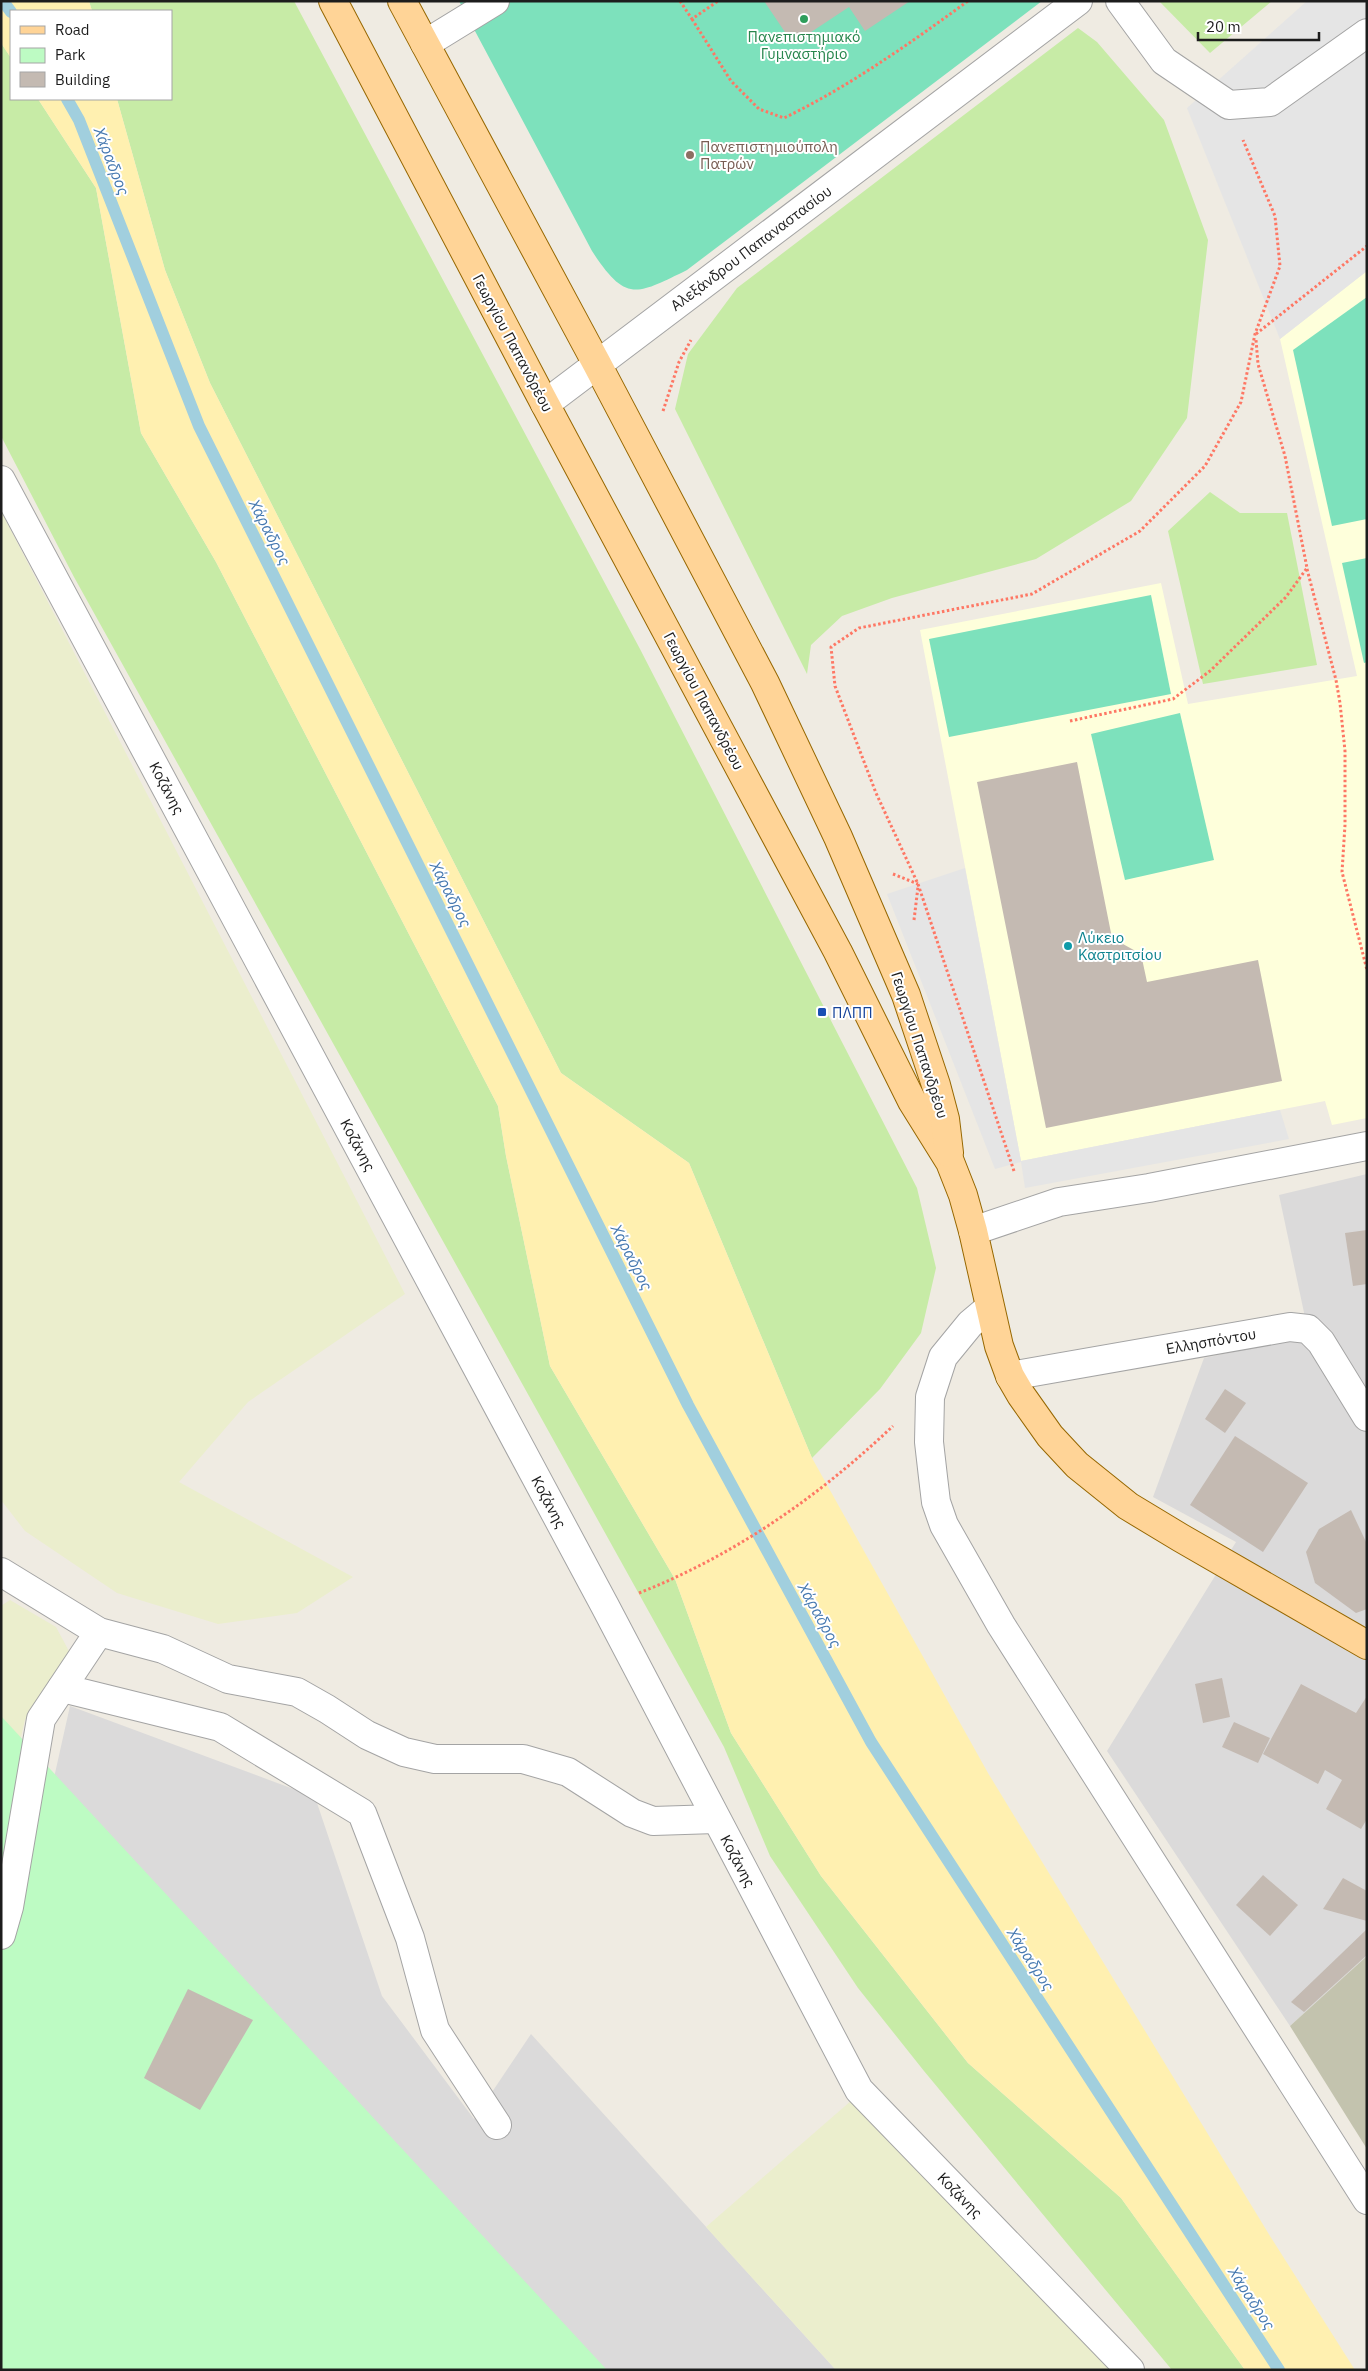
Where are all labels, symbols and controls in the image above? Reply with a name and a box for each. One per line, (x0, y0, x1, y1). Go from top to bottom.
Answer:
legend (10, 10, 172, 100)
scale bar (1198, 10, 1319, 42)
marker: Πανεπιστημιακό Γυμναστήριο (798, 13, 810, 25)
text: 20 m (1206, 17, 1241, 36)
text: Road (55, 20, 90, 39)
place label: Πανεπιστημιακό Γυμναστήριο (748, 27, 860, 63)
text: Park (55, 45, 85, 64)
text: Building (55, 70, 110, 89)
water label: Χάραδρος (89, 123, 134, 198)
place label: Πανεπιστημιούπολη Πατρών (700, 137, 838, 173)
marker: Πανεπιστημιούπολη Πατρών (684, 149, 696, 161)
street label: Αλεξάνδρου Παπαναστασίου (666, 181, 836, 315)
street label: Γεωργίου Παπανδρέου (469, 271, 557, 415)
water label: Χάραδρος (244, 495, 295, 569)
street label: Γεωργίου Παπανδρέου (660, 629, 748, 773)
street label: Κοζάνης (145, 759, 189, 817)
water label: Χάραδρος (425, 857, 476, 931)
place label: Λύκειο Καστριτσίου (1078, 928, 1162, 964)
marker: Λύκειο Καστριτσίου (1062, 940, 1074, 952)
street label: Γεωργίου Παπανδρέου (887, 969, 953, 1121)
place label: ΠΛΠΠ (832, 1003, 873, 1022)
marker: ΠΛΠΠ (816, 1006, 828, 1018)
street label: Κοζάνης (336, 1116, 380, 1174)
water label: Χάραδρος (606, 1220, 657, 1294)
street label: Ελλησπόντου (1164, 1324, 1258, 1358)
street label: Κοζάνης (527, 1473, 571, 1531)
water label: Χάραδρος (793, 1578, 846, 1652)
street label: Κοζάνης (716, 1832, 760, 1890)
water label: Χάραδρος (1003, 1923, 1059, 1995)
street label: Κοζάνης (934, 2168, 986, 2222)
water label: Χάραδρος (1224, 2262, 1280, 2334)

